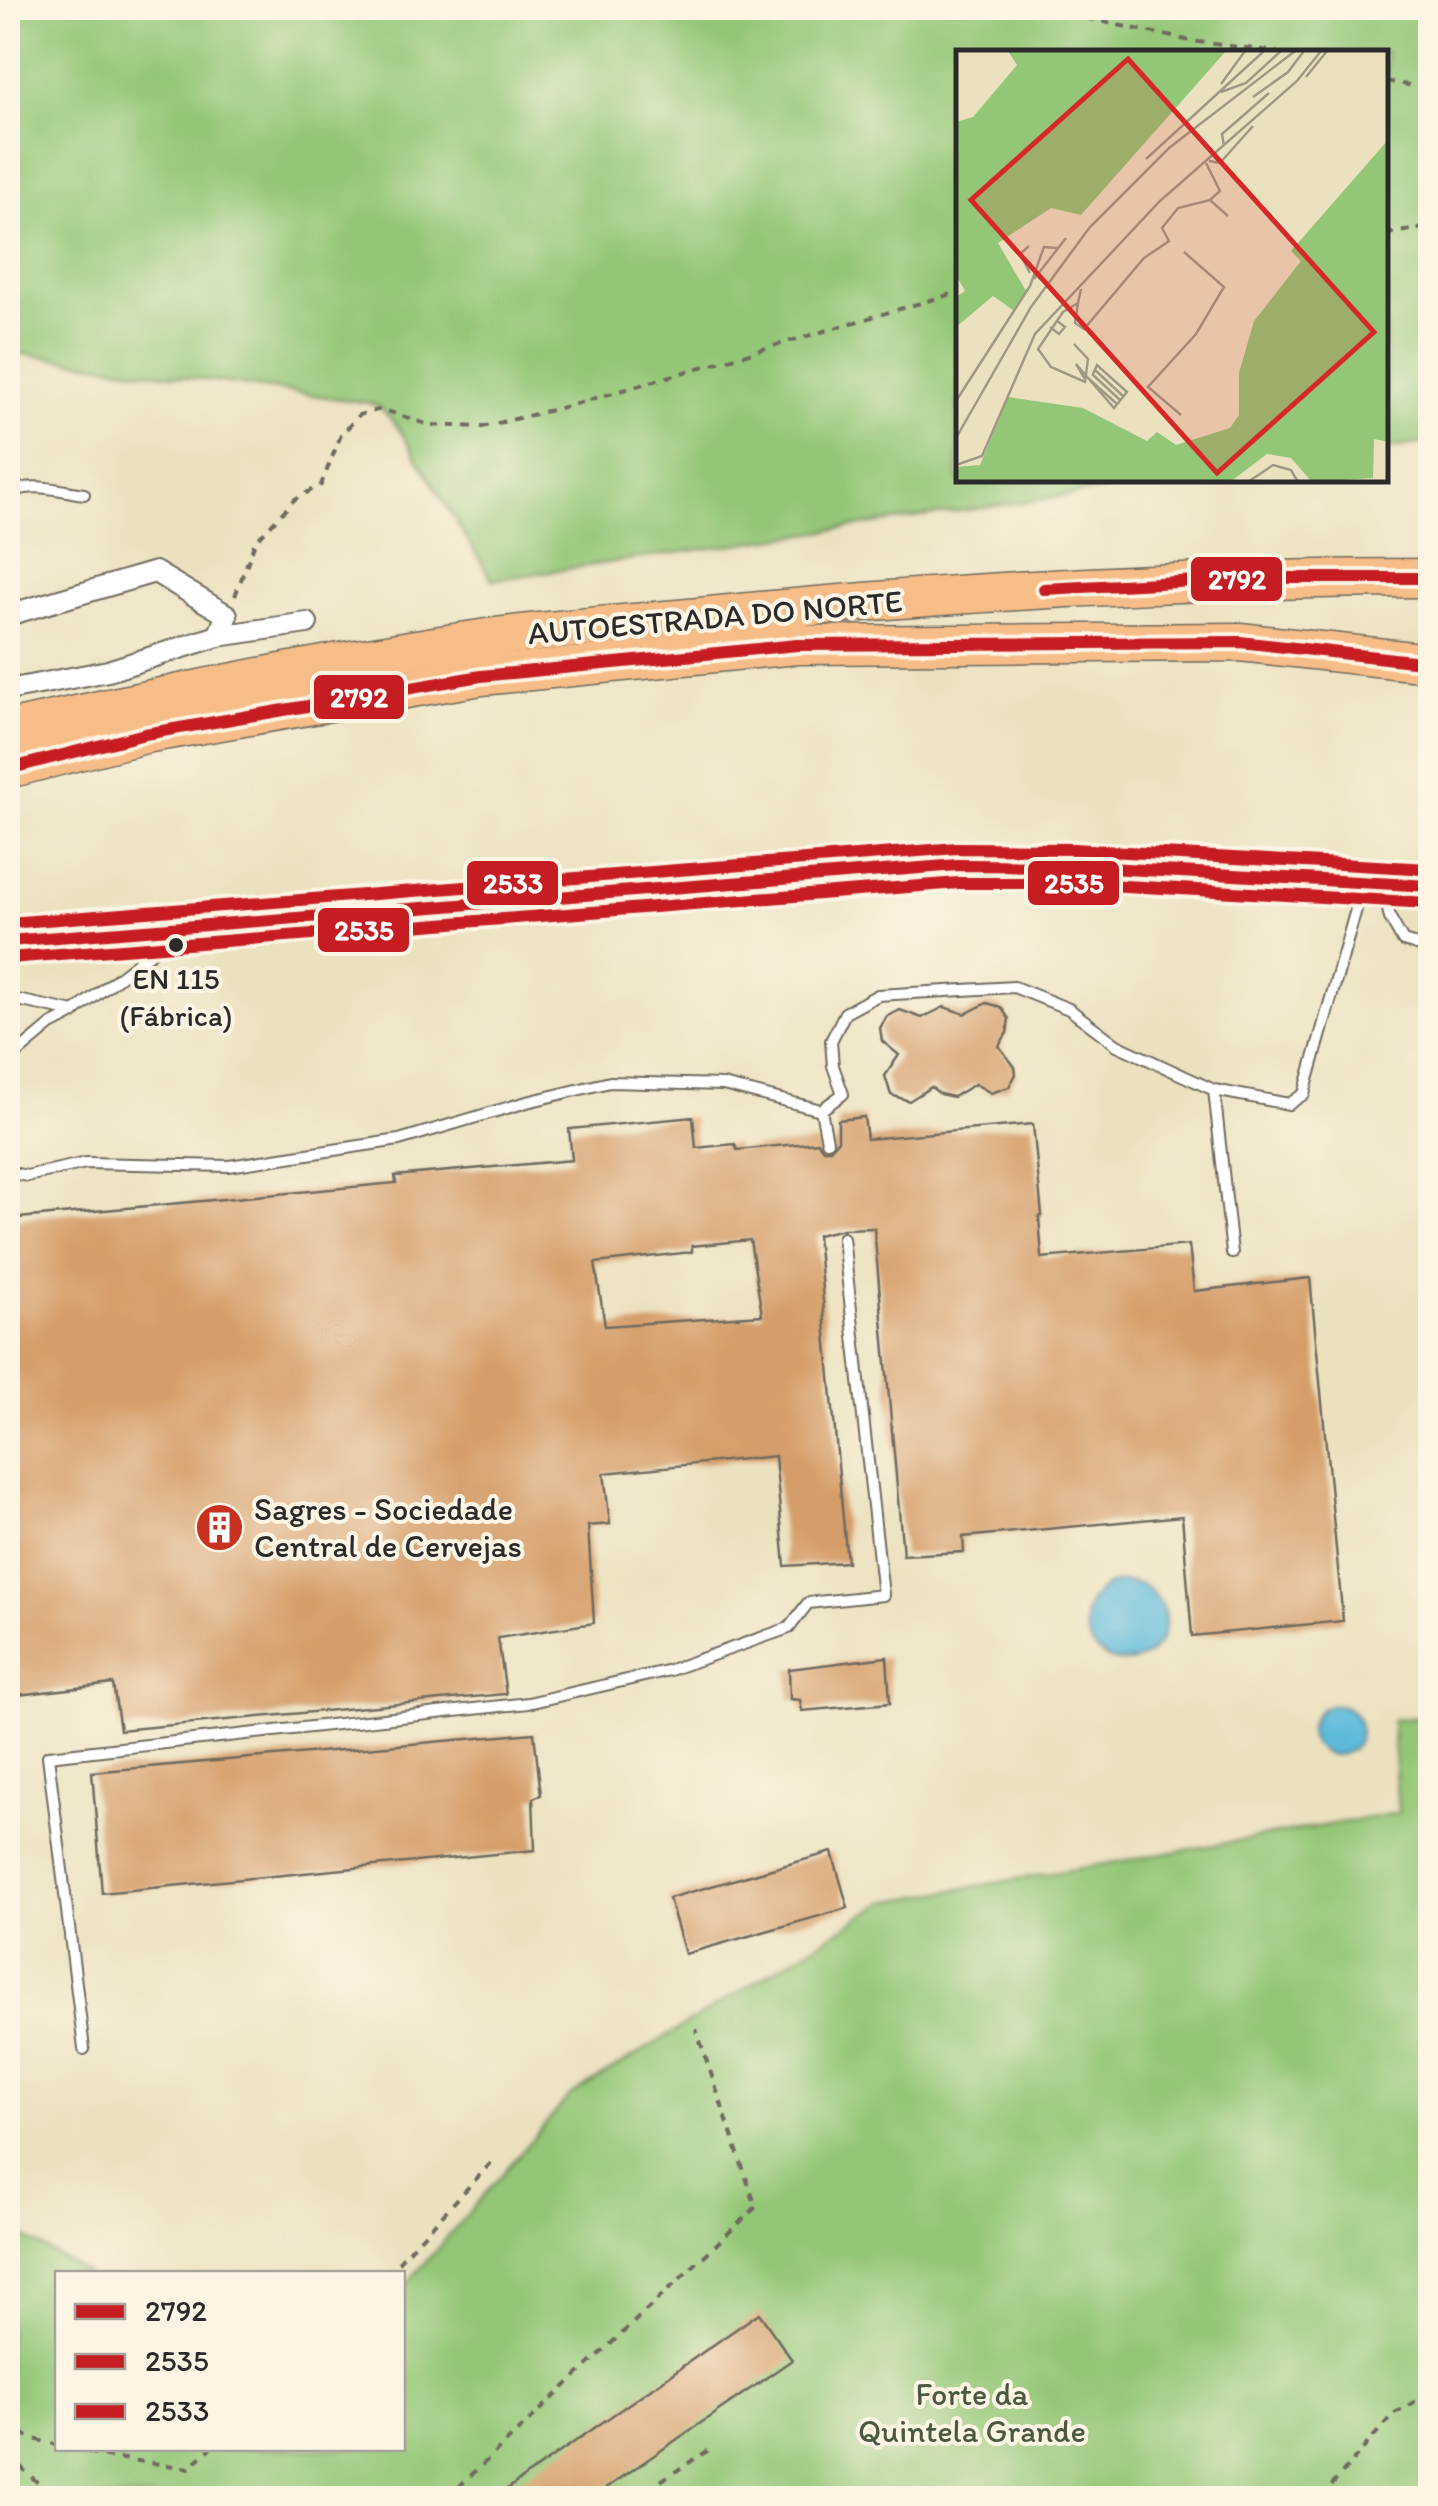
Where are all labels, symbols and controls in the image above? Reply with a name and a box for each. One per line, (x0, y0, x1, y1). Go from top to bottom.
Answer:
inset map (956, 50, 1388, 482)
line badge: 2792 (1189, 555, 1284, 603)
text: 2792 (1208, 562, 1266, 596)
street label: AUTOESTRADA DO NORTE (526, 582, 904, 652)
line badge: 2792 (312, 673, 406, 721)
text: 2792 (330, 680, 388, 714)
line badge: 2533 (465, 859, 560, 907)
line badge: 2535 (1026, 859, 1121, 907)
text: 2533 (483, 866, 543, 900)
text: 2535 (1044, 866, 1104, 900)
line badge: 2535 (316, 906, 411, 954)
text: 2535 (334, 913, 394, 947)
marker: EN 115 (Fábrica) (166, 935, 186, 955)
place label: EN 115 (Fábrica) (120, 960, 232, 1034)
place label: Sagres - Sociedade Central de Cervejas (254, 1490, 522, 1565)
building icon: Sagres - Sociedade Central de Cervejas (193, 1501, 245, 1553)
legend (55, 2271, 405, 2451)
text: 2792 (145, 2292, 207, 2329)
text: 2535 (145, 2342, 209, 2379)
park label: Forte da Quintela Grande (858, 2375, 1086, 2450)
text: 2533 (145, 2392, 209, 2429)

